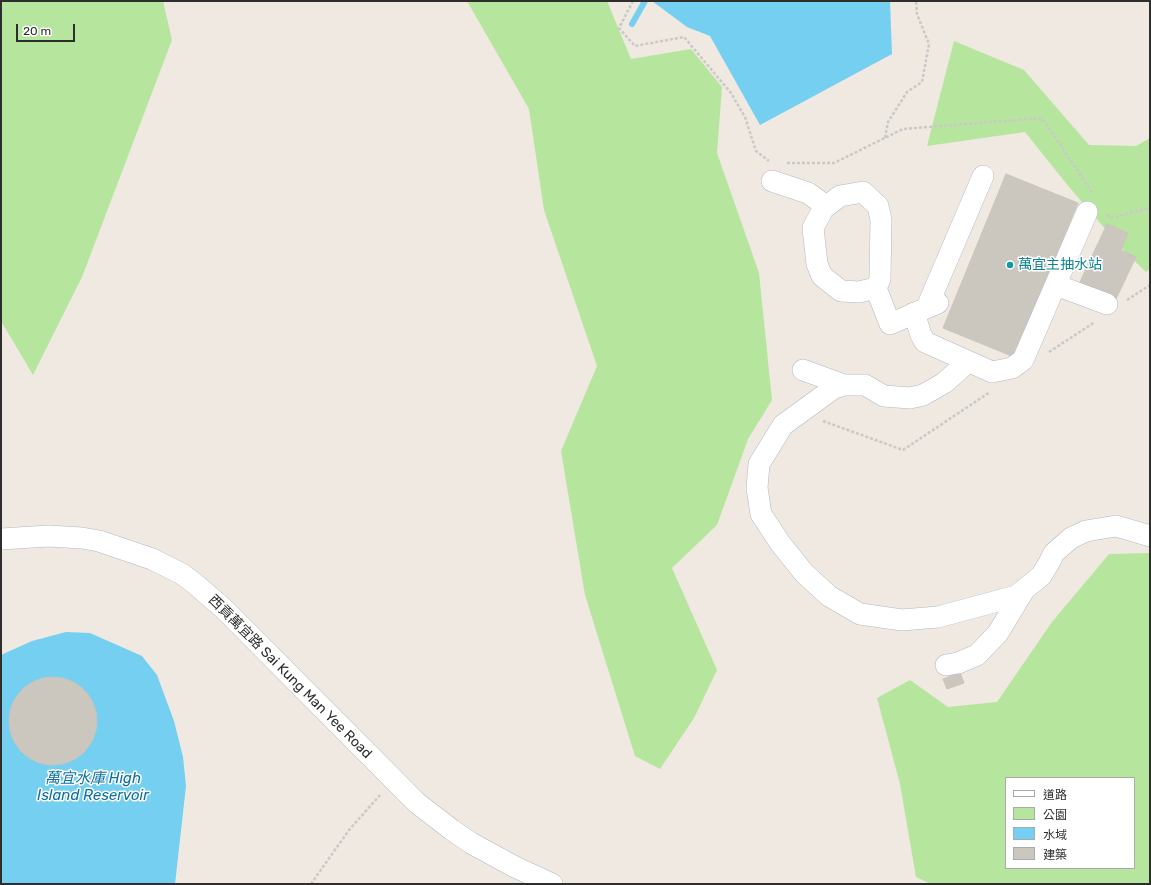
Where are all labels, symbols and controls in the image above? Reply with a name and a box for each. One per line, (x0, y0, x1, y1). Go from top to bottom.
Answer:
scale bar (18, 16, 77, 42)
text: 20 m (23, 24, 51, 38)
place label: 萬宜主抽水站 (1018, 257, 1102, 273)
marker: 萬宜主抽水站 (1005, 260, 1015, 270)
street label: 西貢萬宜路 Sai Kung Man Yee Road (205, 592, 375, 762)
water label: 萬宜水庫 High Island Reservoir (37, 770, 149, 805)
legend (1005, 777, 1135, 869)
text: 道路 (1043, 788, 1067, 802)
text: 公園 (1043, 808, 1067, 822)
text: 水域 (1043, 828, 1067, 842)
text: 建築 (1043, 848, 1067, 862)

